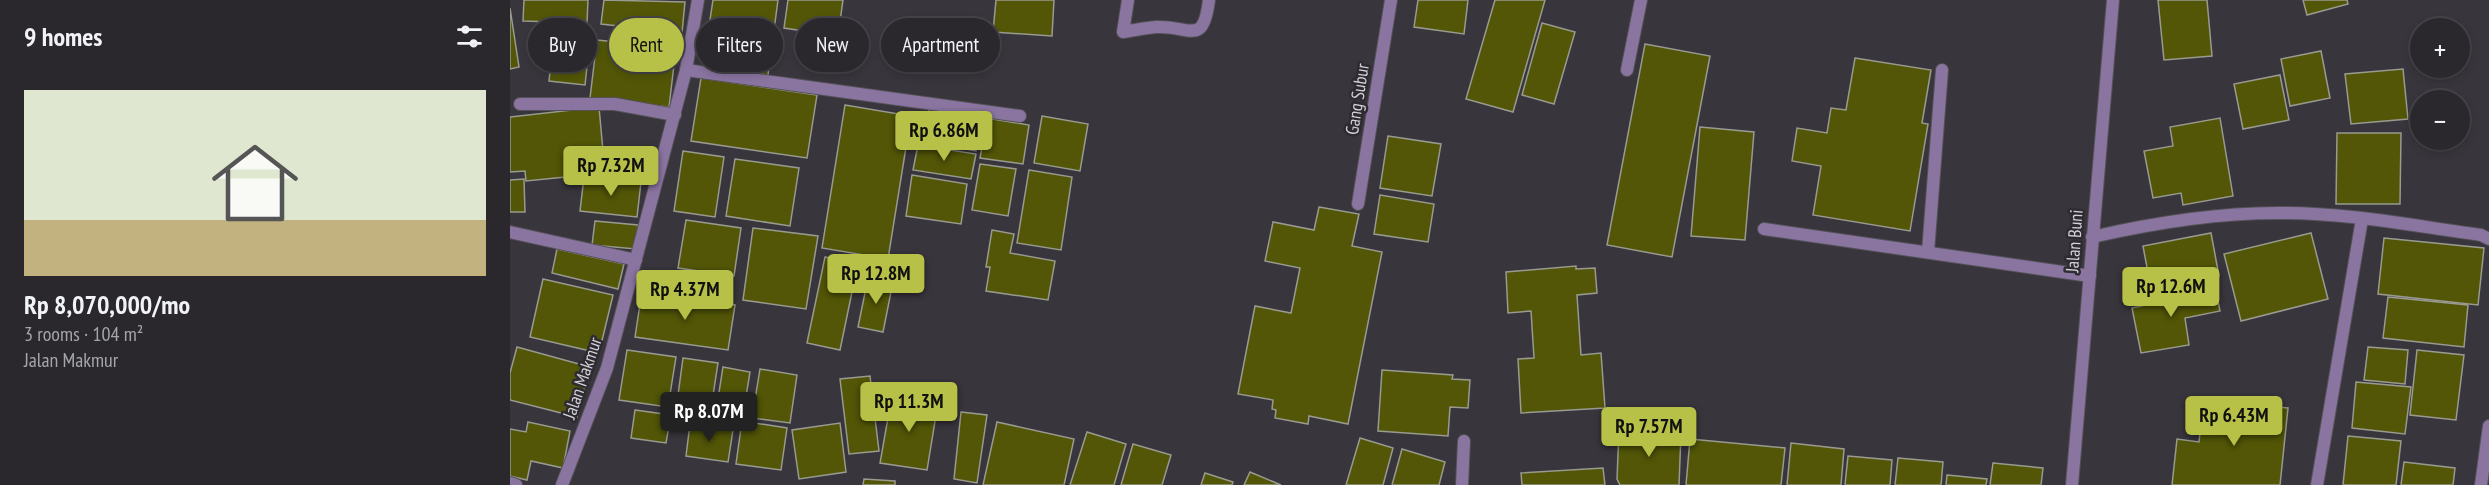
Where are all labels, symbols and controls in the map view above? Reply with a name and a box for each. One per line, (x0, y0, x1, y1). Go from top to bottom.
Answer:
chip: Buy (528, 18, 597, 72)
chip: Rent (609, 18, 684, 72)
chip: Filters (696, 18, 783, 72)
chip: New (795, 18, 869, 72)
chip: Apartment (881, 18, 1000, 72)
map controls (2410, 18, 2470, 150)
button: + (2410, 18, 2470, 78)
text: 9 homes (24, 20, 102, 53)
icon: filters (453, 20, 486, 53)
street label: Gang Subur (1340, 62, 1374, 136)
button: − (2410, 90, 2470, 150)
pin: Rp 6.86M (882, 111, 1006, 162)
text: Rp 6.86M (909, 117, 979, 143)
icon: home (201, 129, 309, 237)
pin: Rp 7.32M (549, 146, 673, 197)
text: Rp 7.32M (577, 152, 645, 178)
street label: Jalan Buni (2060, 209, 2088, 274)
pin: Rp 12.8M (814, 254, 938, 305)
text: Rp 12.8M (841, 260, 911, 286)
pin: Rp 12.6M (2109, 267, 2233, 318)
pin: Rp 4.37M (623, 270, 747, 321)
text: Rp 12.6M (2136, 273, 2206, 299)
text: Rp 4.37M (650, 276, 720, 302)
text: Rp 8,070,000/mo (24, 288, 190, 321)
text: 3 rooms · 104 m² (24, 321, 143, 347)
street label: Jalan Makmur (557, 334, 607, 423)
text: Jalan Makmur (24, 347, 118, 373)
pin: Rp 11.3M (847, 382, 971, 433)
text: Rp 11.3M (874, 388, 944, 414)
pin: Rp 8.07M (647, 392, 771, 443)
pin: Rp 6.43M (2172, 396, 2296, 447)
text: Rp 8.07M (674, 398, 744, 424)
text: Rp 6.43M (2199, 402, 2269, 428)
pin: Rp 7.57M (1587, 407, 1711, 458)
text: Rp 7.57M (1615, 413, 1683, 439)

